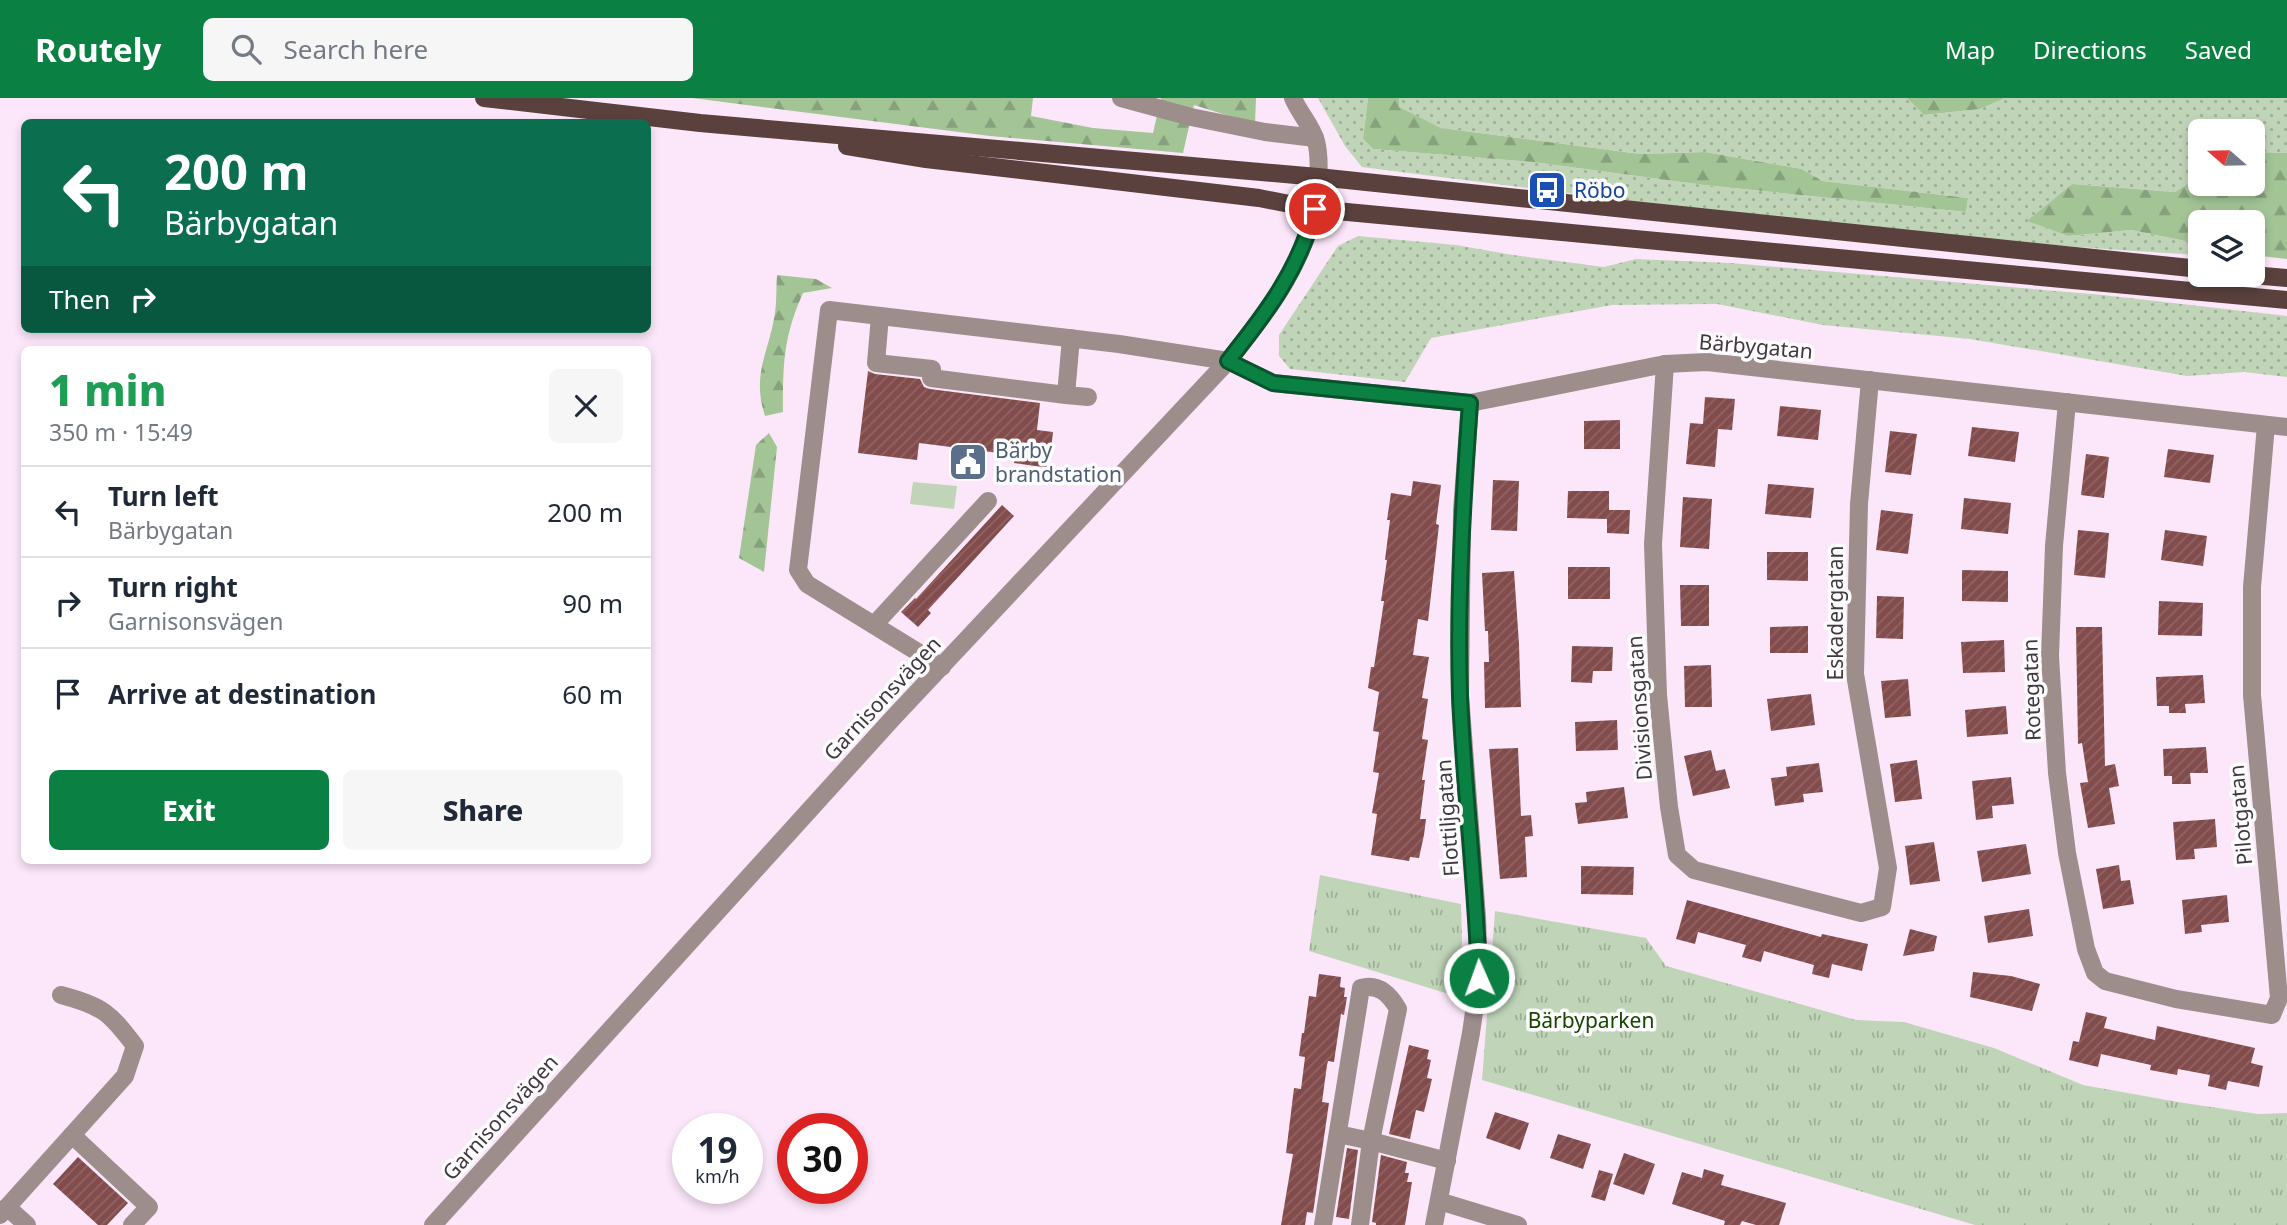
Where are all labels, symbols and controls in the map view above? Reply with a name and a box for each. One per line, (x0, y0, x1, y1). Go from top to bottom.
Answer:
search box (203, 18, 693, 81)
text: Routely (35, 27, 161, 72)
icon: search (227, 30, 265, 68)
text: Search here (283, 31, 428, 67)
text: Map (1945, 33, 1995, 66)
text: Directions (2033, 33, 2147, 66)
text: Saved (2185, 33, 2252, 66)
north arrow (2188, 119, 2264, 196)
map controls (2188, 119, 2265, 287)
text: 200 m (164, 138, 309, 204)
icon: left (49, 147, 140, 238)
bus stop icon: Röbo (1526, 169, 1568, 211)
place label: Röbo (1574, 176, 1625, 204)
pin (1285, 179, 1345, 239)
icon: arrive (1296, 190, 1334, 228)
text: Bärbygatan (164, 201, 338, 244)
button: layers (2188, 210, 2265, 287)
icon: right (124, 280, 162, 318)
text: Then (49, 281, 110, 317)
street label: Bärbygatan (1698, 327, 1814, 365)
text: 1 min (49, 361, 166, 418)
button: close (549, 369, 623, 443)
text: 350 m · 15:49 (49, 416, 193, 448)
place label: Bärby brandstation (995, 436, 1122, 488)
public building icon: Bärby brandstation (947, 441, 989, 483)
text: Turn left (108, 478, 219, 514)
icon: left (49, 493, 87, 531)
text: 200 m (547, 494, 623, 530)
text: Bärbygatan (108, 514, 233, 546)
street label: Eskadergatan (1821, 546, 1849, 681)
text: Turn right (108, 569, 238, 605)
icon: right (49, 584, 87, 622)
text: 90 m (562, 585, 623, 621)
text: Garnisonsvägen (108, 605, 283, 637)
street label: Garnisonsvägen (817, 630, 947, 766)
street label: Divisionsgatan (1620, 635, 1658, 781)
street label: Rotegatan (2015, 638, 2047, 742)
icon: arrive (49, 675, 87, 713)
text: Arrive at destination (108, 676, 377, 712)
text: 60 m (562, 676, 623, 712)
street label: Flottiljgatan (1429, 758, 1465, 878)
street label: Pilotgatan (2222, 764, 2258, 866)
button: Exit (49, 770, 329, 850)
button: Share (343, 770, 623, 850)
position arrow (1442, 941, 1516, 1015)
park label: Bärbyparken (1528, 1006, 1654, 1034)
street label: Garnisonsvägen (436, 1048, 564, 1186)
speed limit sign: 30 (777, 1113, 868, 1204)
text: 19 (697, 1126, 738, 1173)
text: km/h (695, 1164, 740, 1188)

